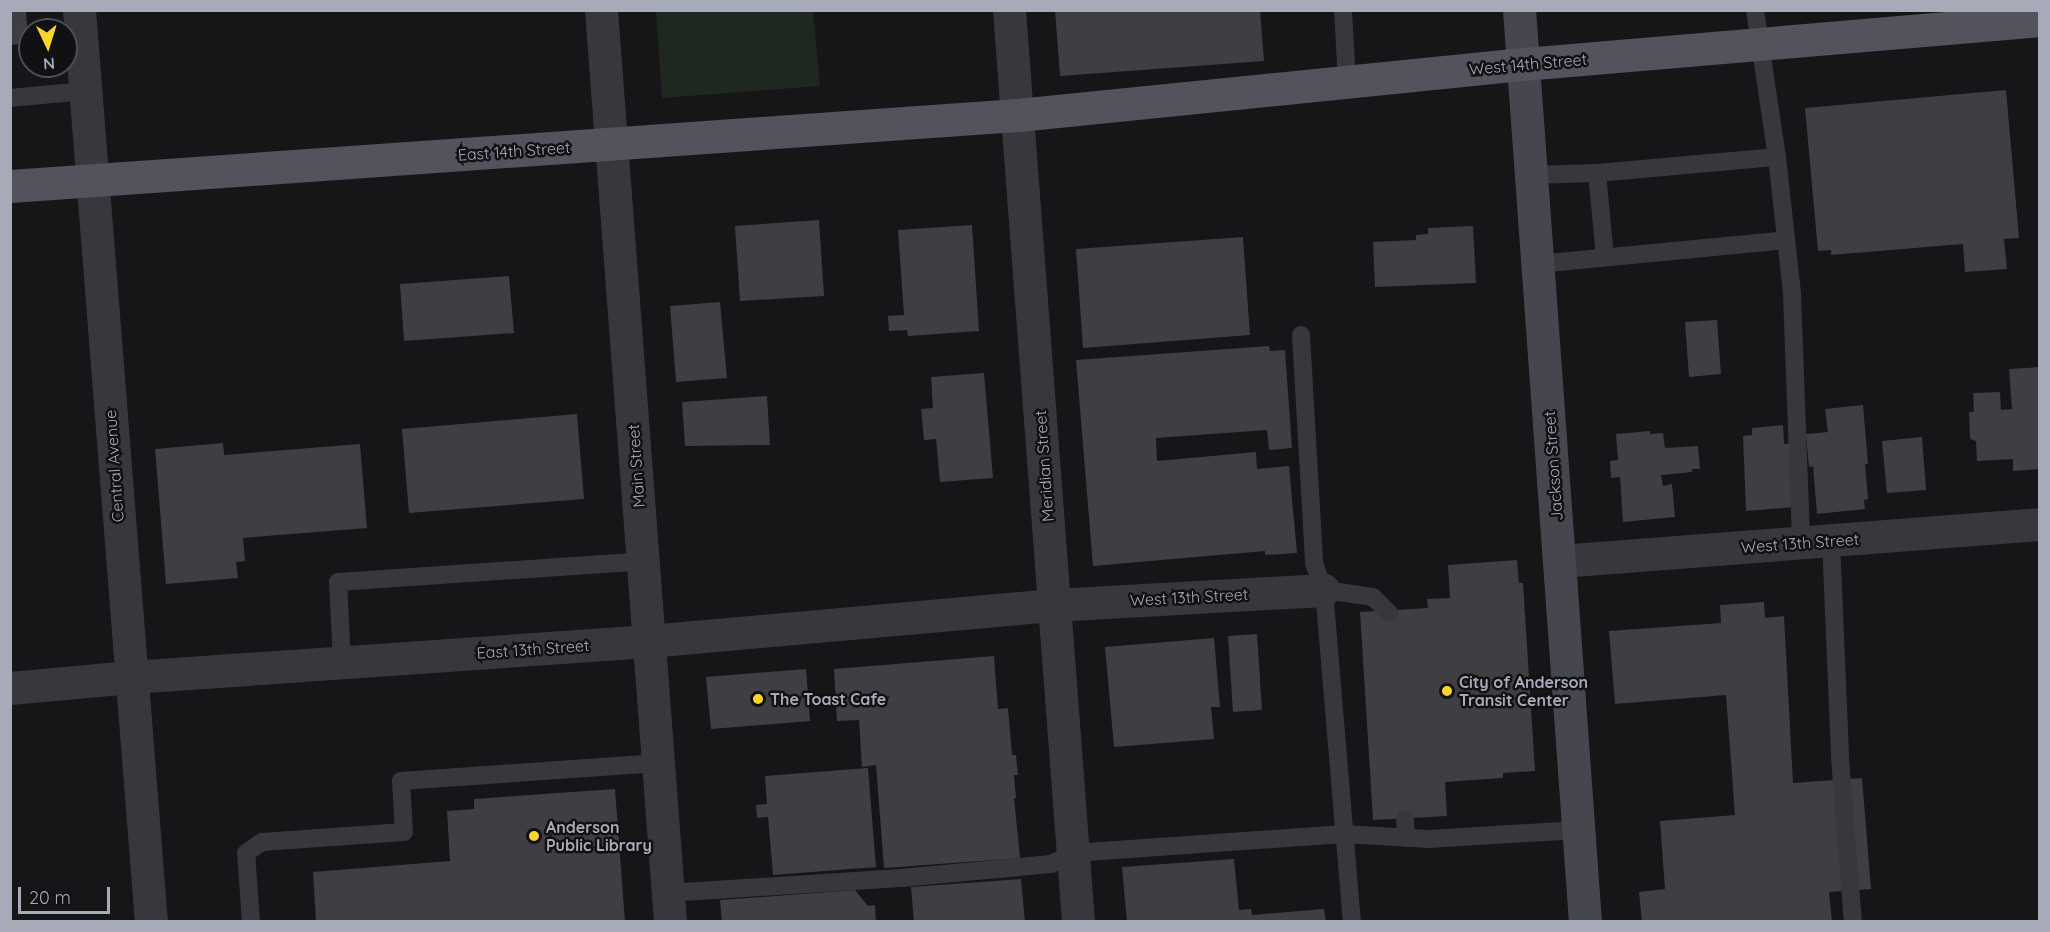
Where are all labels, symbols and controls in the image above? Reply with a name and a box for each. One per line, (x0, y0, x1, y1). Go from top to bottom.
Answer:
north arrow (18, 18, 78, 78)
street label: West 14th Street (1468, 49, 1588, 79)
text: N (43, 54, 56, 74)
street label: East 14th Street (457, 137, 571, 165)
street label: Central Avenue (100, 409, 128, 523)
street label: Meridian Street (1031, 409, 1057, 523)
street label: Jackson Street (1540, 410, 1566, 522)
street label: Main Street (624, 424, 648, 508)
street label: West 13th Street (1740, 529, 1860, 557)
street label: West 13th Street (1129, 584, 1249, 610)
street label: East 13th Street (476, 635, 590, 663)
place label: City of Anderson Transit Center (1459, 672, 1588, 710)
marker: City of Anderson Transit Center (1440, 684, 1454, 698)
place label: The Toast Cafe (770, 689, 886, 709)
marker: The Toast Cafe (751, 692, 765, 706)
place label: Anderson Public Library (546, 817, 652, 855)
marker: Anderson Public Library (527, 829, 541, 843)
scale bar (21, 875, 112, 913)
text: 20 m (29, 886, 71, 909)

